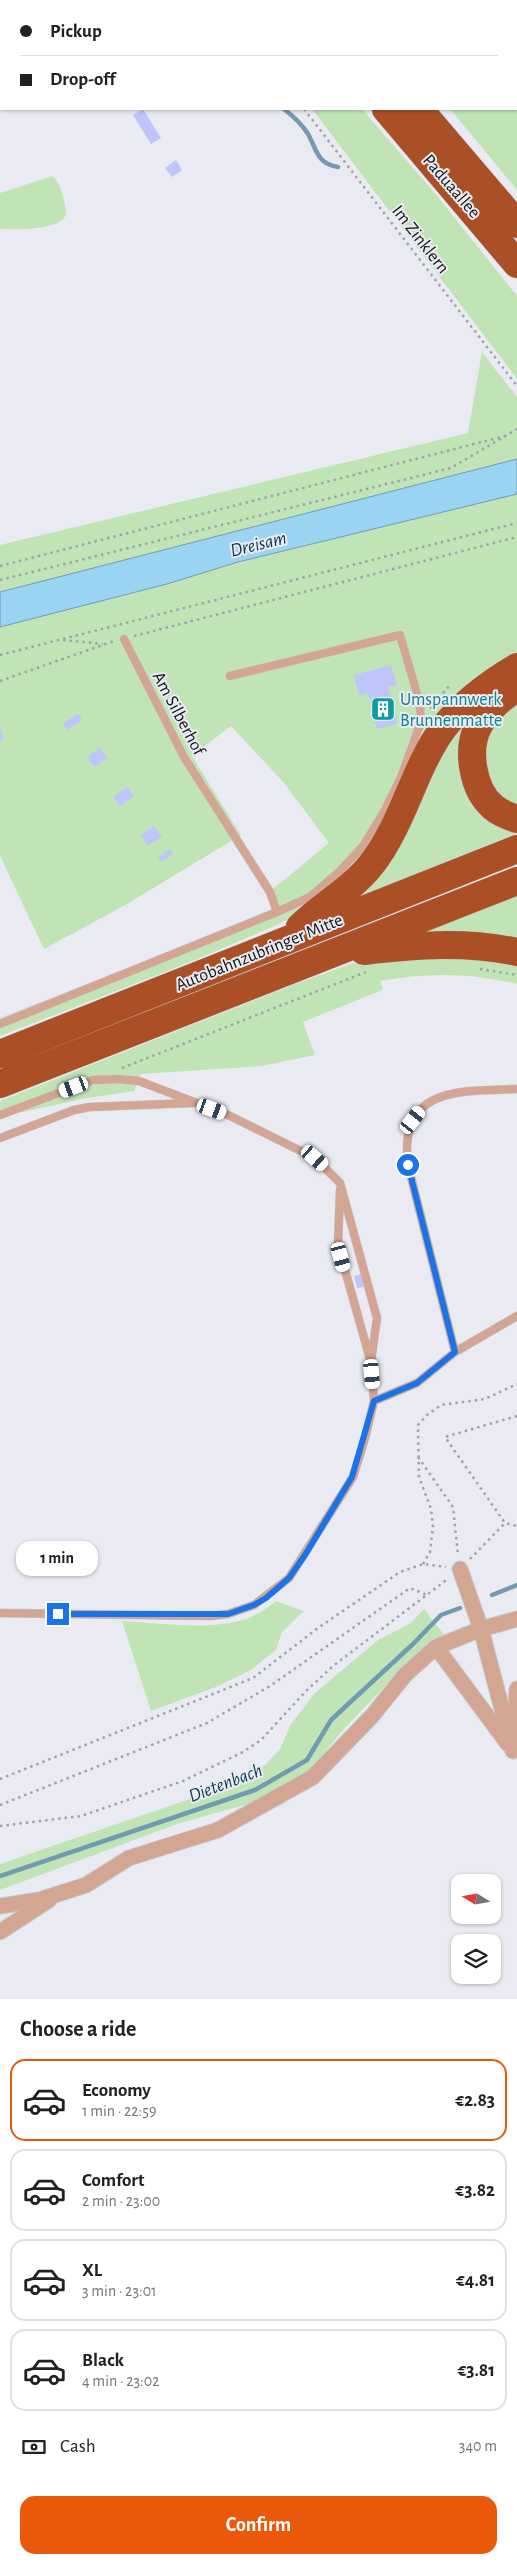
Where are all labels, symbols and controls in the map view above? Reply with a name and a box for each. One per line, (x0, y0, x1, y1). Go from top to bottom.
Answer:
text: Pickup (50, 22, 102, 41)
text: Drop-off (50, 70, 115, 89)
street label: Paduaallee (419, 151, 484, 222)
street label: Im Zinklern (388, 202, 452, 277)
water label: Dreisam (228, 528, 288, 561)
street label: Am Silberhof (149, 669, 208, 759)
place label: Umspannwerk Brunnenmatte (400, 691, 502, 730)
building icon: Umspannwerk Brunnenmatte (370, 696, 396, 722)
street label: Autobahnzubringer Mitte (173, 911, 346, 995)
car (57, 1075, 90, 1099)
car (195, 1097, 228, 1121)
car (397, 1104, 428, 1136)
car (298, 1142, 331, 1174)
route start (397, 1154, 419, 1176)
car (329, 1241, 352, 1273)
car (363, 1358, 380, 1390)
callout: 1 min (17, 1542, 99, 1576)
text: 1 min (40, 1550, 74, 1566)
route end (47, 1603, 69, 1625)
water label: Dietenbach (186, 1761, 265, 1806)
north arrow (451, 1874, 501, 1924)
map controls (451, 1874, 501, 1984)
button: layers (451, 1934, 501, 1984)
text: Choose a ride (20, 2018, 136, 2040)
icon: car (22, 2078, 67, 2123)
text: Economy (82, 2081, 151, 2100)
text: €2.83 (455, 2091, 495, 2110)
text: 1 min · 22:59 (82, 2103, 156, 2119)
icon: car (22, 2168, 67, 2213)
text: Comfort (82, 2171, 144, 2190)
text: €3.82 (455, 2181, 495, 2200)
text: 2 min · 23:00 (82, 2193, 160, 2209)
icon: car (22, 2258, 67, 2303)
text: XL (82, 2261, 102, 2280)
text: €4.81 (456, 2271, 495, 2290)
text: 3 min · 23:01 (82, 2283, 157, 2299)
icon: car (22, 2348, 67, 2393)
text: Black (82, 2351, 124, 2370)
text: €3.81 (457, 2361, 495, 2380)
text: 4 min · 23:02 (82, 2373, 159, 2389)
icon: cash (20, 2433, 48, 2461)
text: Cash (60, 2437, 96, 2456)
text: 340 m (459, 2438, 497, 2454)
button: Confirm (20, 2496, 497, 2554)

